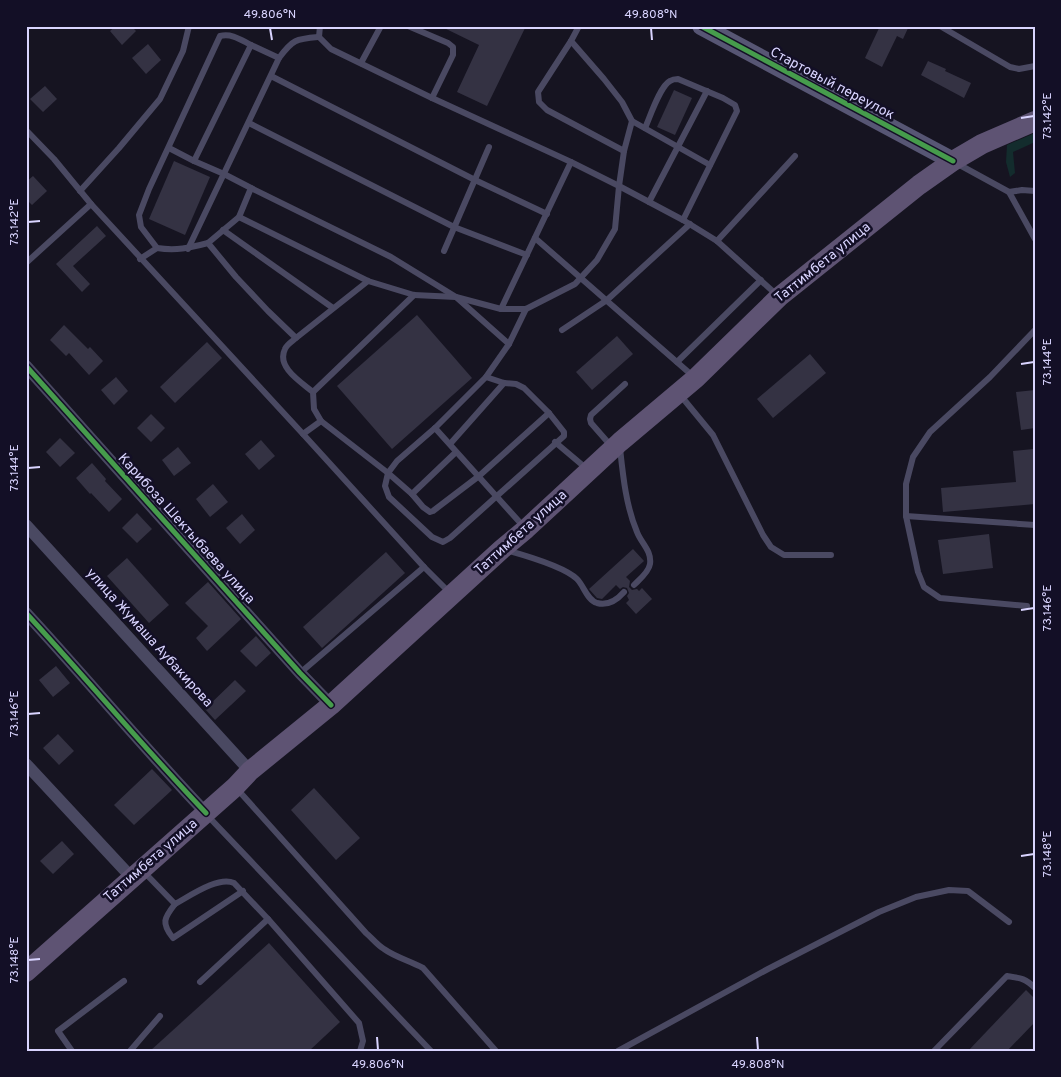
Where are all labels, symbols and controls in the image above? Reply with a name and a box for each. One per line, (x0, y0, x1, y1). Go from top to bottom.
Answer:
text: 49.806°N (244, 7, 296, 23)
text: 49.808°N (625, 7, 677, 23)
street label: Стартовый переулок (767, 44, 897, 124)
text: 73.142°E (1040, 92, 1056, 140)
text: 73.142°E (7, 198, 23, 246)
street label: Таттимбета улица (772, 219, 874, 307)
text: 73.144°E (1040, 338, 1056, 386)
text: 73.144°E (7, 444, 23, 492)
street label: Карибоза Шектыбаева улица (114, 450, 258, 608)
street label: Таттимбета улица (471, 487, 571, 579)
street label: улица Жумаша Аубакирова (82, 565, 216, 711)
text: 73.146°E (1040, 585, 1056, 631)
text: 73.146°E (7, 691, 23, 737)
street label: Таттимбета улица (101, 816, 201, 906)
text: 73.148°E (1040, 830, 1056, 878)
text: 73.148°E (7, 936, 23, 984)
text: 49.806°N (352, 1057, 404, 1073)
text: 49.808°N (732, 1057, 784, 1073)

